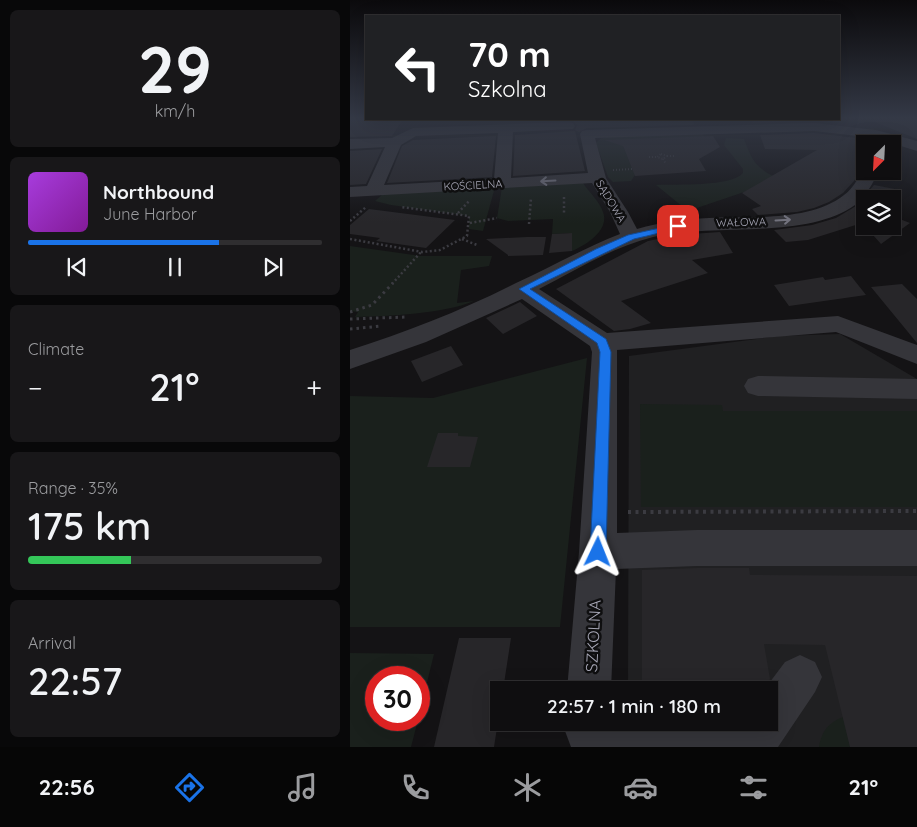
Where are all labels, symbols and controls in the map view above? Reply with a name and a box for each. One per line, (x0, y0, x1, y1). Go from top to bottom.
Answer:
text: 29 (138, 28, 212, 109)
text: 70 m (468, 32, 551, 76)
icon: left (385, 35, 450, 100)
text: Szkolna (468, 75, 547, 103)
text: km/h (155, 101, 195, 121)
north arrow (856, 135, 901, 180)
map controls (856, 135, 901, 235)
street label: KOŚCIELNA (443, 176, 503, 194)
one-way arrow (540, 176, 556, 185)
street label: SĄDOWA (593, 177, 629, 225)
text: Northbound (103, 180, 214, 204)
button: layers (856, 190, 901, 235)
text: June Harbor (103, 204, 197, 224)
pin (657, 205, 699, 247)
icon: arrive (664, 212, 692, 240)
street label: WAŁOWA (716, 214, 766, 230)
one-way arrow (775, 215, 791, 225)
icon: previous (63, 253, 91, 281)
icon: pause (161, 253, 189, 281)
icon: next (259, 253, 287, 281)
text: Climate (28, 339, 84, 359)
text: 21° (149, 363, 199, 411)
text: − (28, 370, 43, 405)
text: + (306, 370, 322, 405)
text: Range · 35% (28, 478, 118, 498)
text: 175 km (28, 502, 151, 550)
position arrow (571, 525, 623, 577)
street label: SZKOLNA (581, 599, 605, 673)
text: Arrival (28, 633, 76, 653)
text: 22:57 (28, 657, 122, 705)
speed limit sign: 30 (365, 666, 430, 731)
text: 22:57 · 1 min · 180 m (547, 694, 721, 718)
icon: directions (172, 770, 207, 805)
icon: music (285, 770, 320, 805)
icon: phone (398, 770, 433, 805)
icon: climate (510, 770, 545, 805)
icon: car (623, 770, 658, 805)
icon: filters (736, 770, 771, 805)
text: 22:56 (39, 773, 95, 801)
text: 21° (848, 773, 878, 801)

